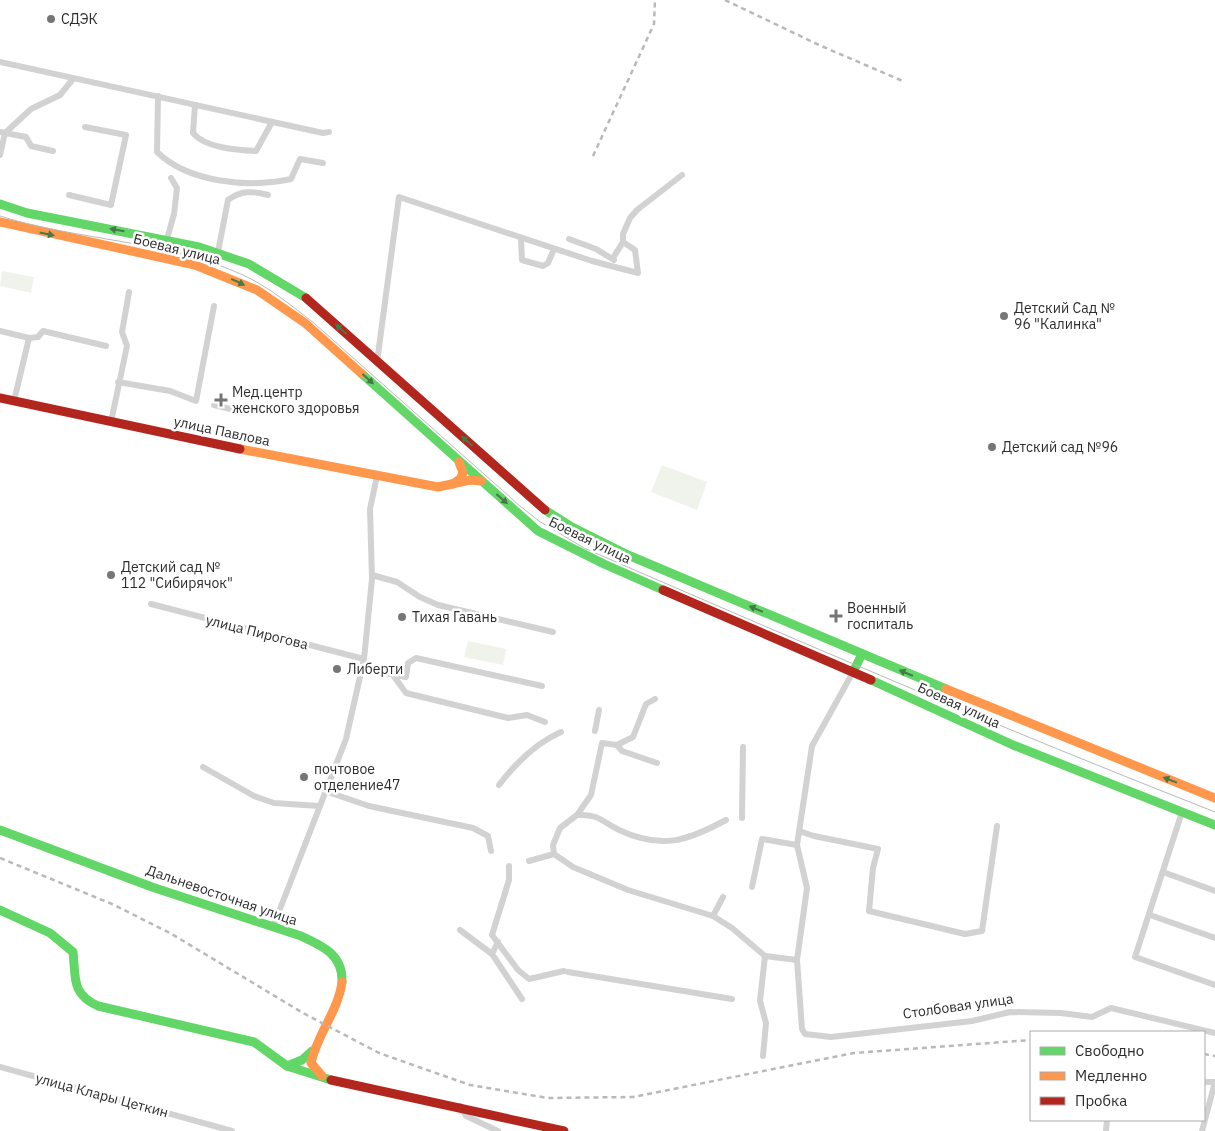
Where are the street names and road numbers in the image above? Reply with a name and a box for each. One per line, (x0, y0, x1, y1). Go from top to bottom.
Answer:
street label: Боевая улица (132, 229, 223, 269)
street label: улица Павлова (172, 412, 272, 450)
street label: Боевая улица (546, 512, 635, 568)
street label: улица Пирогова (204, 611, 311, 654)
street label: Боевая улица (915, 678, 1004, 732)
street label: Дальневосточная улица (144, 861, 300, 930)
street label: Столбовая улица (902, 989, 1015, 1023)
street label: улица Клары Цеткин (34, 1069, 170, 1121)

